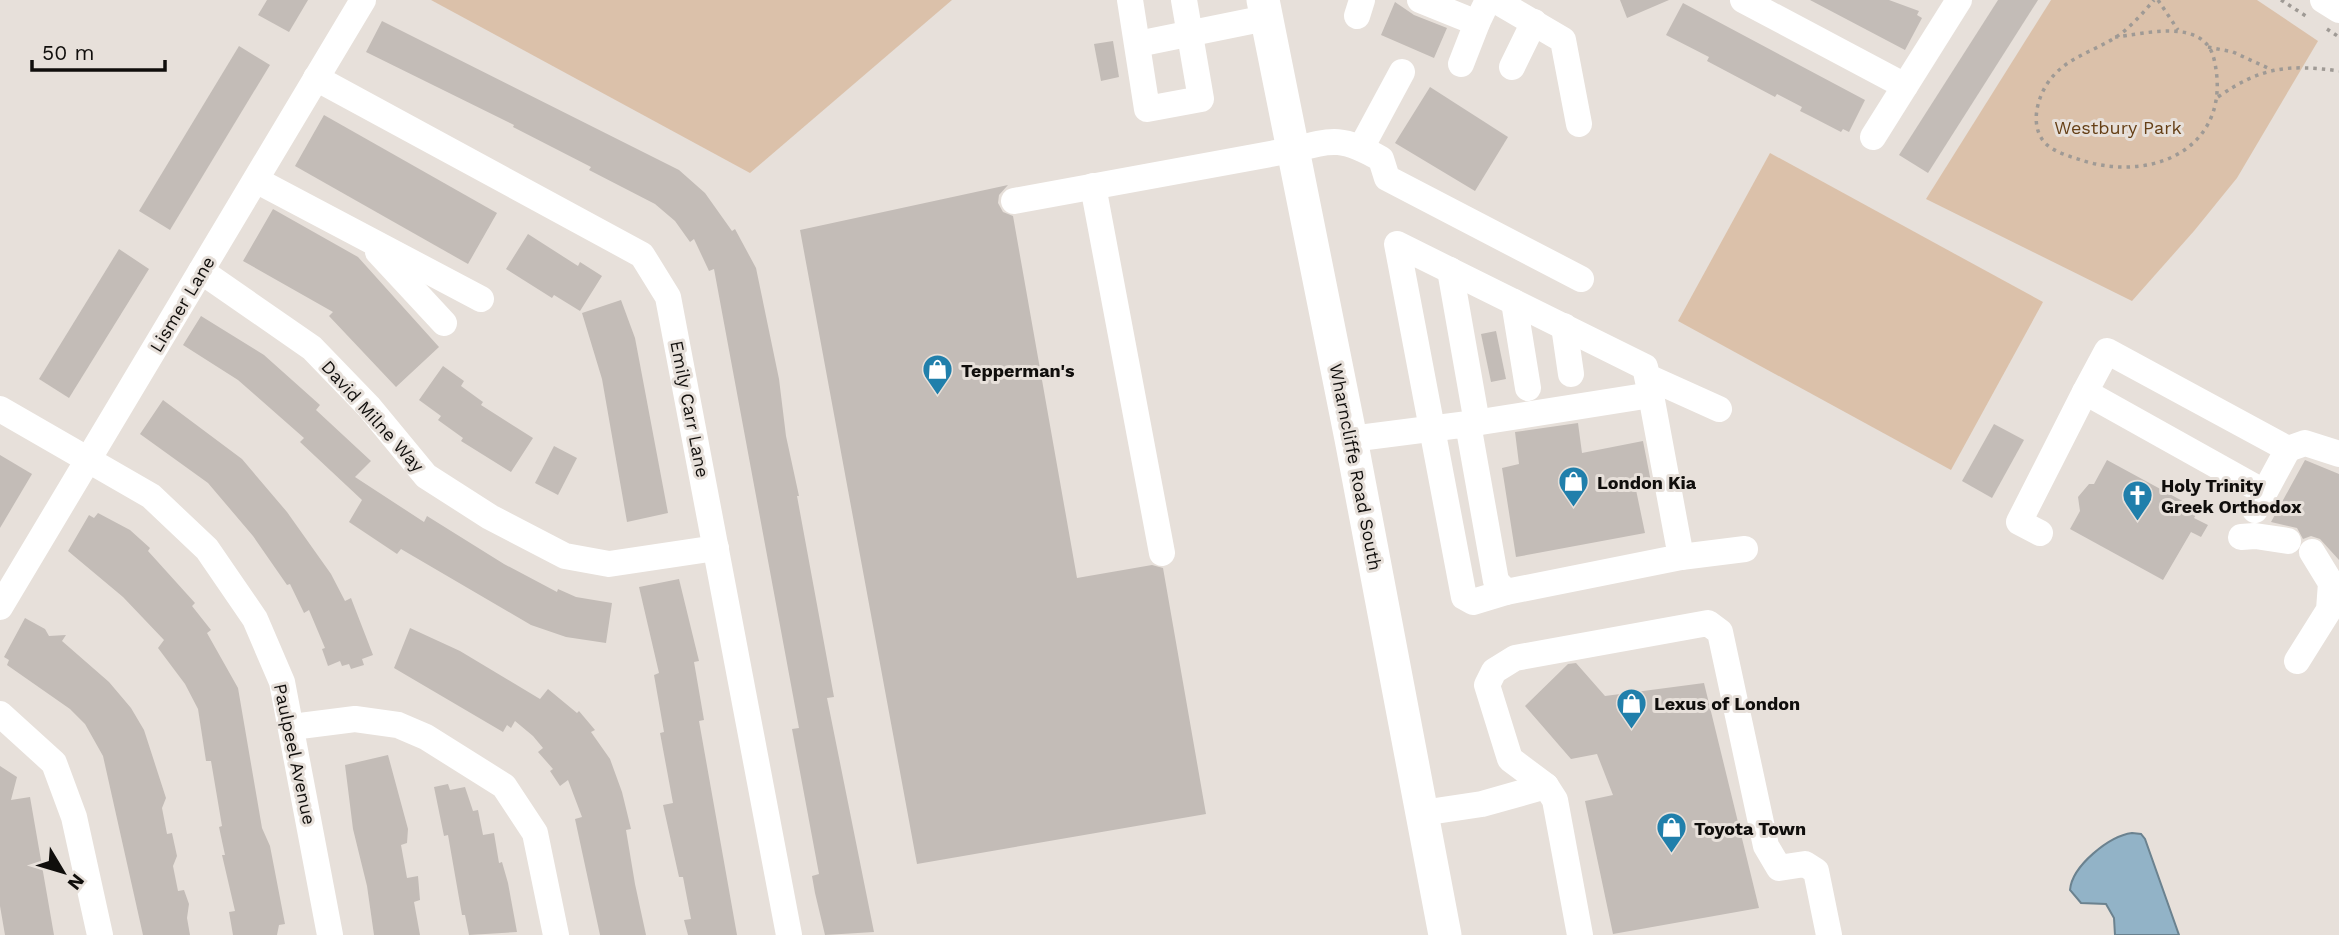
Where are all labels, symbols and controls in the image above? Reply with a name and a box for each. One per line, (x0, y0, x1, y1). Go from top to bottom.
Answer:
scale bar (32, 28, 164, 72)
text: 50 m (42, 40, 94, 65)
park label: Westbury Park (2054, 117, 2182, 138)
street label: Lismer Lane (145, 252, 219, 356)
street label: Emily Carr Lane (666, 339, 714, 479)
shop icon: Tepperman's (921, 353, 955, 397)
street label: David Milne Way (317, 356, 429, 477)
place label: Tepperman's (961, 360, 1075, 381)
street label: Wharncliffe Road South (1326, 362, 1386, 572)
shop icon: London Kia (1557, 465, 1591, 509)
place label: London Kia (1597, 472, 1697, 493)
place label: Holy Trinity Greek Orthodox (2161, 475, 2302, 517)
church icon: Holy Trinity Greek Orthodox (2121, 478, 2155, 522)
street label: Paulpeel Avenue (270, 681, 320, 827)
shop icon: Lexus of London (1614, 686, 1648, 730)
place label: Lexus of London (1654, 693, 1800, 714)
shop icon: Toyota Town (1654, 811, 1688, 855)
place label: Toyota Town (1694, 818, 1806, 839)
north arrow (28, 837, 98, 907)
text: N (63, 870, 89, 895)

